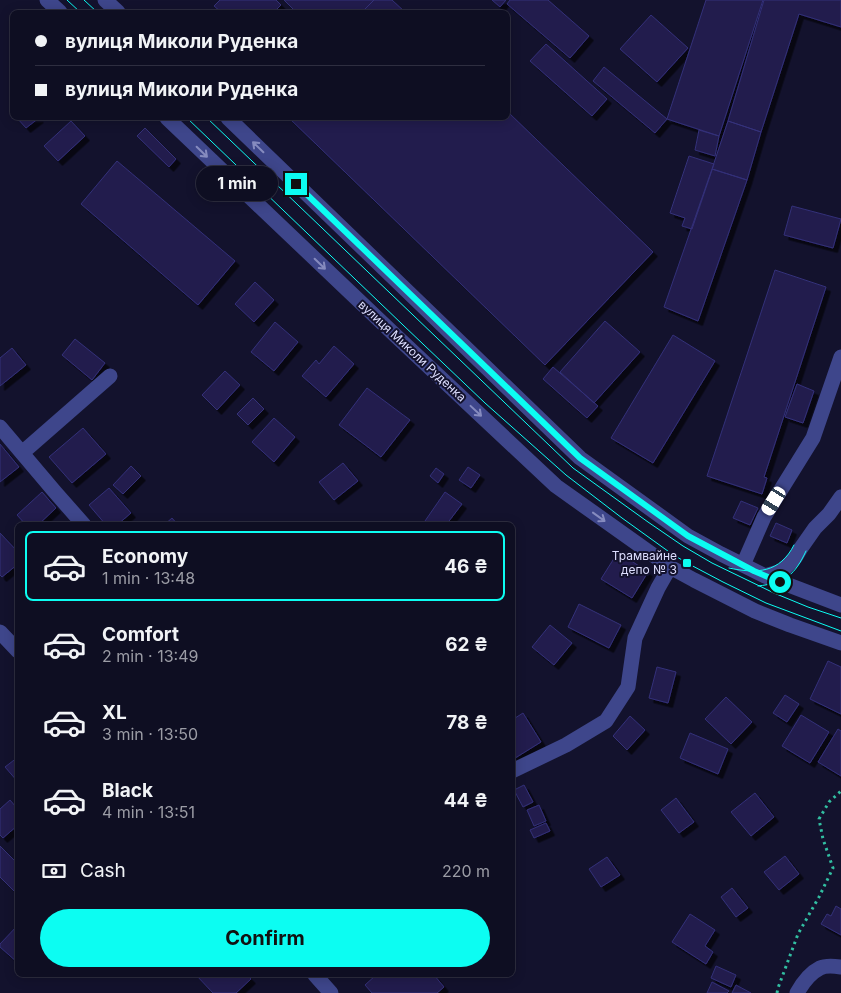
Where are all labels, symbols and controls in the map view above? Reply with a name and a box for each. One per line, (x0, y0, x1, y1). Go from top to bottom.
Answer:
text: вулиця Миколи Руденка (65, 30, 298, 53)
text: вулиця Миколи Руденка (65, 78, 298, 101)
one-way arrow (252, 141, 265, 153)
one-way arrow (196, 145, 208, 158)
callout: 1 min (196, 166, 278, 202)
text: 1 min (217, 173, 257, 193)
route end (285, 173, 307, 195)
one-way arrow (313, 258, 326, 270)
street label: вулиця Миколи Руденка (355, 297, 469, 404)
one-way arrow (470, 405, 482, 417)
car (759, 484, 788, 518)
one-way arrow (592, 512, 606, 522)
icon: car (42, 544, 87, 589)
text: Economy (102, 545, 188, 568)
place label: Трамвайне депо № 3 (612, 548, 677, 577)
text: 46 ₴ (444, 555, 488, 578)
marker: Трамвайне депо № 3 (681, 557, 693, 569)
text: 1 min · 13:48 (102, 568, 195, 588)
route start (769, 571, 791, 593)
icon: car (42, 622, 87, 667)
text: Comfort (102, 623, 179, 646)
text: 62 ₴ (445, 633, 488, 656)
text: 2 min · 13:49 (102, 646, 198, 666)
icon: car (42, 700, 87, 745)
text: XL (102, 701, 127, 724)
text: 78 ₴ (446, 711, 488, 734)
text: 3 min · 13:50 (102, 724, 198, 744)
icon: car (42, 778, 87, 823)
text: Black (102, 779, 153, 802)
text: 44 ₴ (444, 789, 488, 812)
text: 4 min · 13:51 (102, 802, 195, 822)
icon: cash (40, 857, 68, 885)
text: Cash (80, 859, 126, 882)
text: 220 m (442, 861, 490, 881)
button: Confirm (40, 909, 490, 967)

